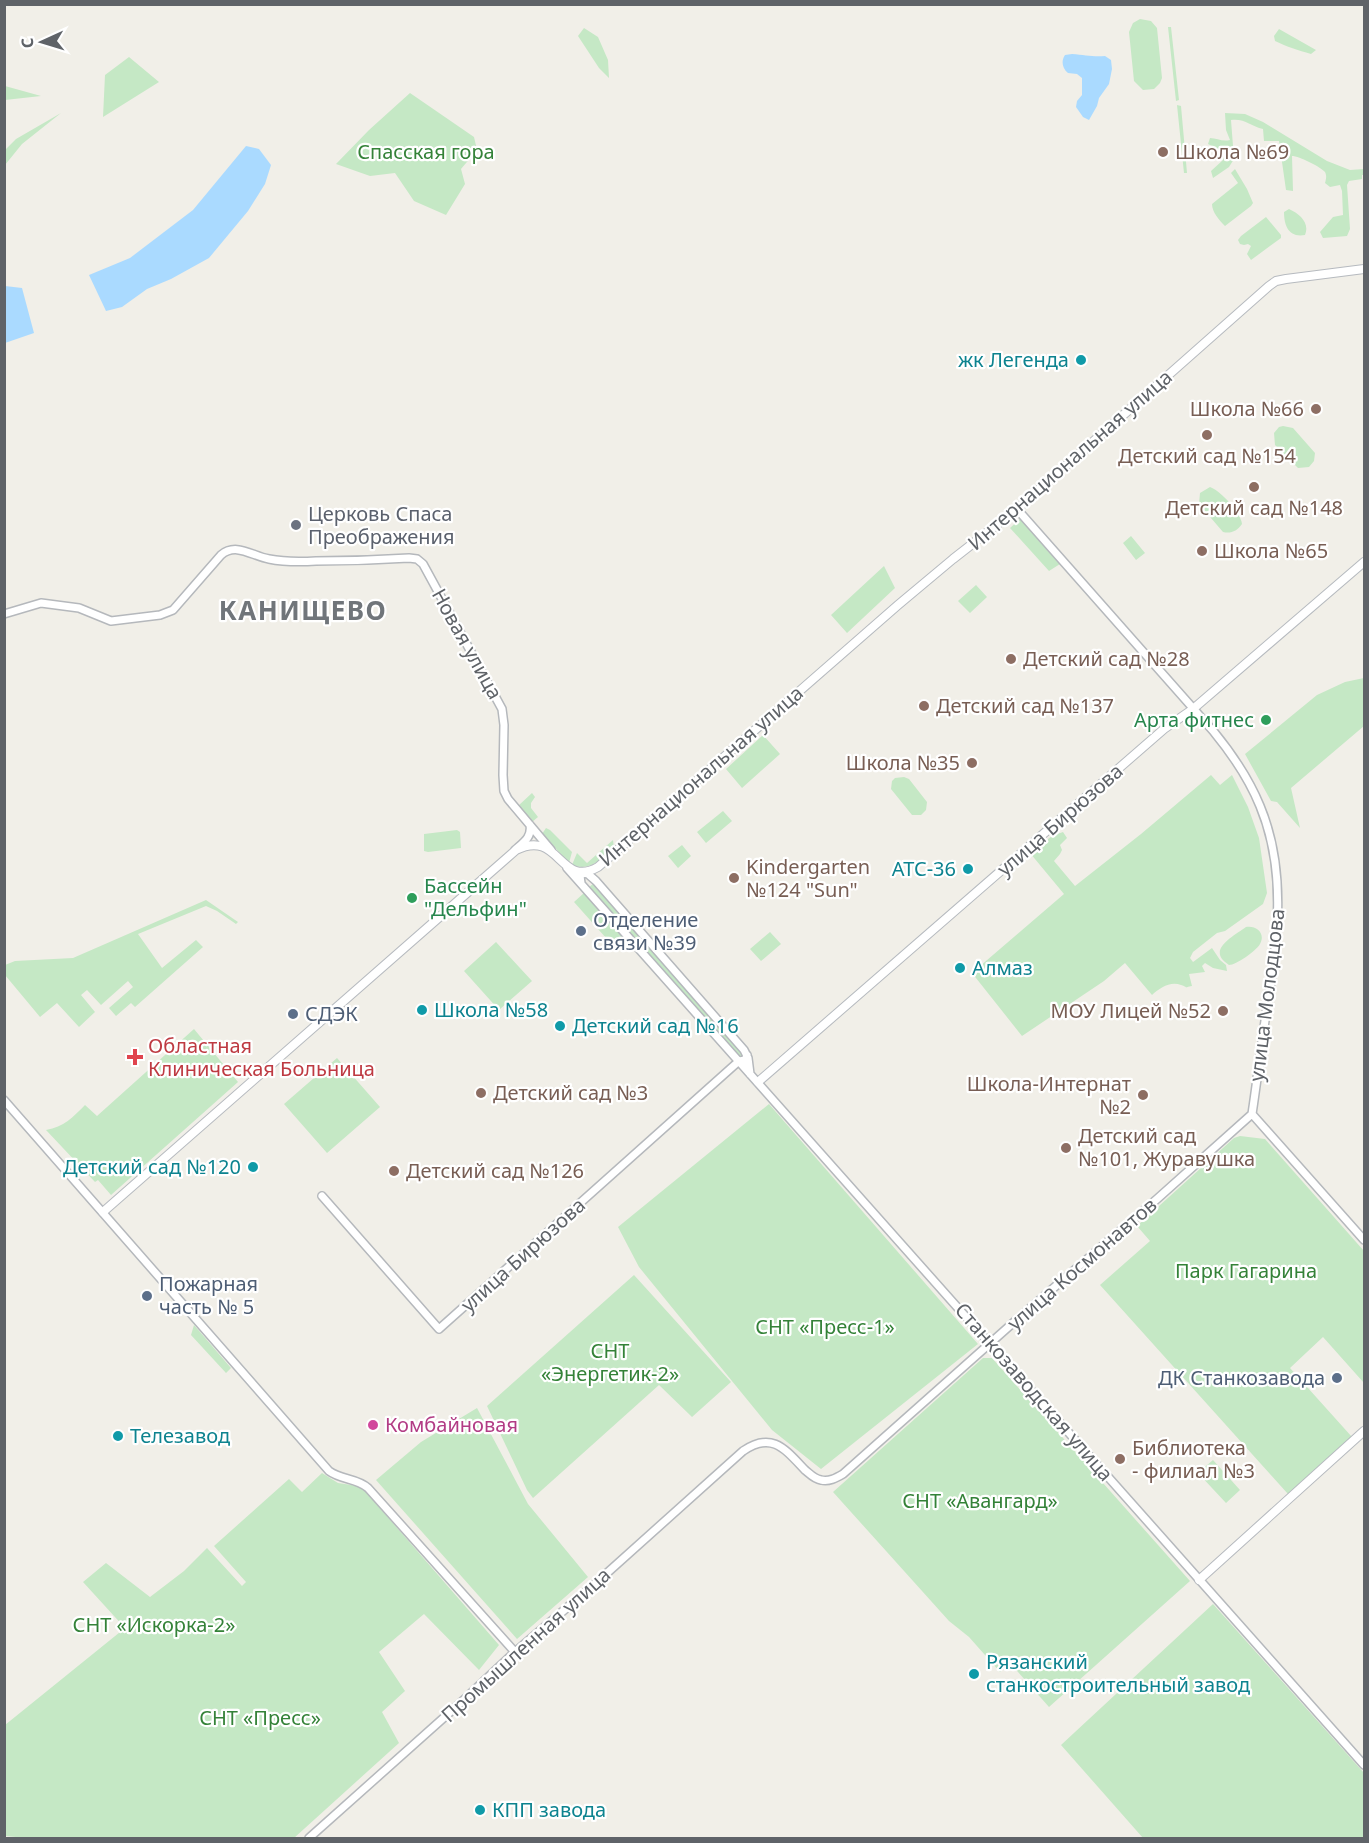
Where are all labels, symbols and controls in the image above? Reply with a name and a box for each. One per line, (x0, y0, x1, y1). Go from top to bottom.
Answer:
north arrow (12, 12, 72, 72)
text: С (16, 37, 38, 49)
park label: Спасская гора (357, 138, 495, 165)
place label: Школа №69 (1175, 138, 1289, 165)
marker: Школа №69 (1156, 145, 1170, 159)
place label: жк Легенда (958, 346, 1069, 373)
marker: жк Легенда (1074, 353, 1088, 367)
street label: Интернациональная улица (962, 363, 1178, 556)
place label: Школа №66 (1190, 395, 1304, 422)
marker: Школа №66 (1309, 402, 1323, 416)
marker: Детский сад №154 (1200, 428, 1214, 442)
place label: Детский сад №154 (1118, 442, 1297, 469)
marker: Детский сад №148 (1247, 480, 1261, 494)
place label: Детский сад №148 (1165, 494, 1343, 521)
place label: Церковь Спаса Преображения (308, 500, 455, 550)
marker: Церковь Спаса Преображения (289, 518, 303, 532)
place label: Школа №65 (1214, 537, 1328, 564)
marker: Школа №65 (1195, 544, 1209, 558)
street label: Новая улица (426, 584, 509, 704)
district label: КАНИЩЕВО (219, 592, 387, 628)
place label: Детский сад №28 (1023, 645, 1190, 672)
marker: Детский сад №28 (1004, 652, 1018, 666)
street label: Интернациональная улица (593, 679, 809, 872)
place label: Детский сад №137 (936, 692, 1114, 719)
marker: Детский сад №137 (917, 699, 931, 713)
place label: Арта фитнес (1134, 706, 1254, 733)
marker: Арта фитнес (1259, 713, 1273, 727)
place label: Школа №35 (846, 749, 960, 776)
marker: Школа №35 (965, 756, 979, 770)
street label: улица Бирюзова (991, 757, 1128, 882)
place label: Kindergarten №124 "Sun" (746, 853, 870, 903)
place label: АТС-36 (892, 855, 956, 882)
marker: АТС-36 (961, 862, 975, 876)
marker: Kindergarten №124 "Sun" (727, 871, 741, 885)
place label: Бассейн "Дельфин" (424, 872, 527, 922)
marker: Бассейн "Дельфин" (405, 891, 419, 905)
place label: Отделение связи №39 (593, 906, 698, 956)
street label: улица Молодцова (1243, 907, 1291, 1083)
marker: Отделение связи №39 (574, 924, 588, 938)
place label: Алмаз (972, 954, 1033, 981)
marker: Алмаз (953, 961, 967, 975)
place label: Школа №58 (434, 996, 548, 1023)
place label: МОУ Лицей №52 (1050, 997, 1211, 1024)
place label: СДЭК (305, 1000, 358, 1027)
marker: Школа №58 (415, 1003, 429, 1017)
marker: МОУ Лицей №52 (1216, 1004, 1230, 1018)
marker: СДЭК (286, 1007, 300, 1021)
place label: Детский сад №16 (572, 1012, 739, 1039)
marker: Детский сад №16 (553, 1019, 567, 1033)
place label: Областная Клиническая Больница (148, 1032, 375, 1082)
marker: Областная Клиническая Больница (126, 1048, 144, 1066)
place label: Школа-Интернат №2 (967, 1070, 1131, 1120)
place label: Детский сад №3 (493, 1079, 648, 1106)
marker: Детский сад №3 (474, 1086, 488, 1100)
marker: Школа-Интернат №2 (1136, 1088, 1150, 1102)
place label: Детский сад №101, Журавушка (1078, 1122, 1255, 1172)
marker: Детский сад №101, Журавушка (1059, 1141, 1073, 1155)
place label: Детский сад №120 (63, 1153, 241, 1180)
place label: Детский сад №126 (406, 1157, 584, 1184)
marker: Детский сад №120 (246, 1160, 260, 1174)
marker: Детский сад №126 (387, 1164, 401, 1178)
street label: улица Бирюзова (455, 1191, 591, 1318)
street label: улица Космонавтов (1001, 1191, 1162, 1336)
park label: Парк Гагарина (1175, 1257, 1317, 1284)
place label: Пожарная часть № 5 (159, 1270, 258, 1320)
marker: Пожарная часть № 5 (140, 1289, 154, 1303)
street label: Станкозаводская улица (949, 1297, 1119, 1487)
park label: СНТ «Пресс-1» (755, 1313, 895, 1340)
park label: СНТ «Энергетик-2» (541, 1337, 679, 1387)
place label: ДК Станкозавода (1158, 1364, 1325, 1391)
marker: ДК Станкозавода (1330, 1371, 1344, 1385)
place label: Комбайновая (385, 1411, 518, 1438)
marker: Комбайновая (366, 1418, 380, 1432)
place label: Телезавод (130, 1422, 230, 1449)
marker: Телезавод (111, 1429, 125, 1443)
place label: Библиотека - филиал №3 (1132, 1434, 1255, 1484)
marker: Библиотека - филиал №3 (1113, 1452, 1127, 1466)
park label: СНТ «Авангард» (902, 1487, 1058, 1514)
street label: Промышленная улица (435, 1561, 616, 1728)
park label: СНТ «Искорка-2» (73, 1611, 235, 1638)
place label: Рязанский станкостроительный завод (986, 1648, 1250, 1698)
marker: Рязанский станкостроительный завод (967, 1667, 981, 1681)
park label: СНТ «Пресс» (199, 1704, 321, 1731)
place label: КПП завода (492, 1796, 606, 1823)
marker: КПП завода (473, 1803, 487, 1817)

